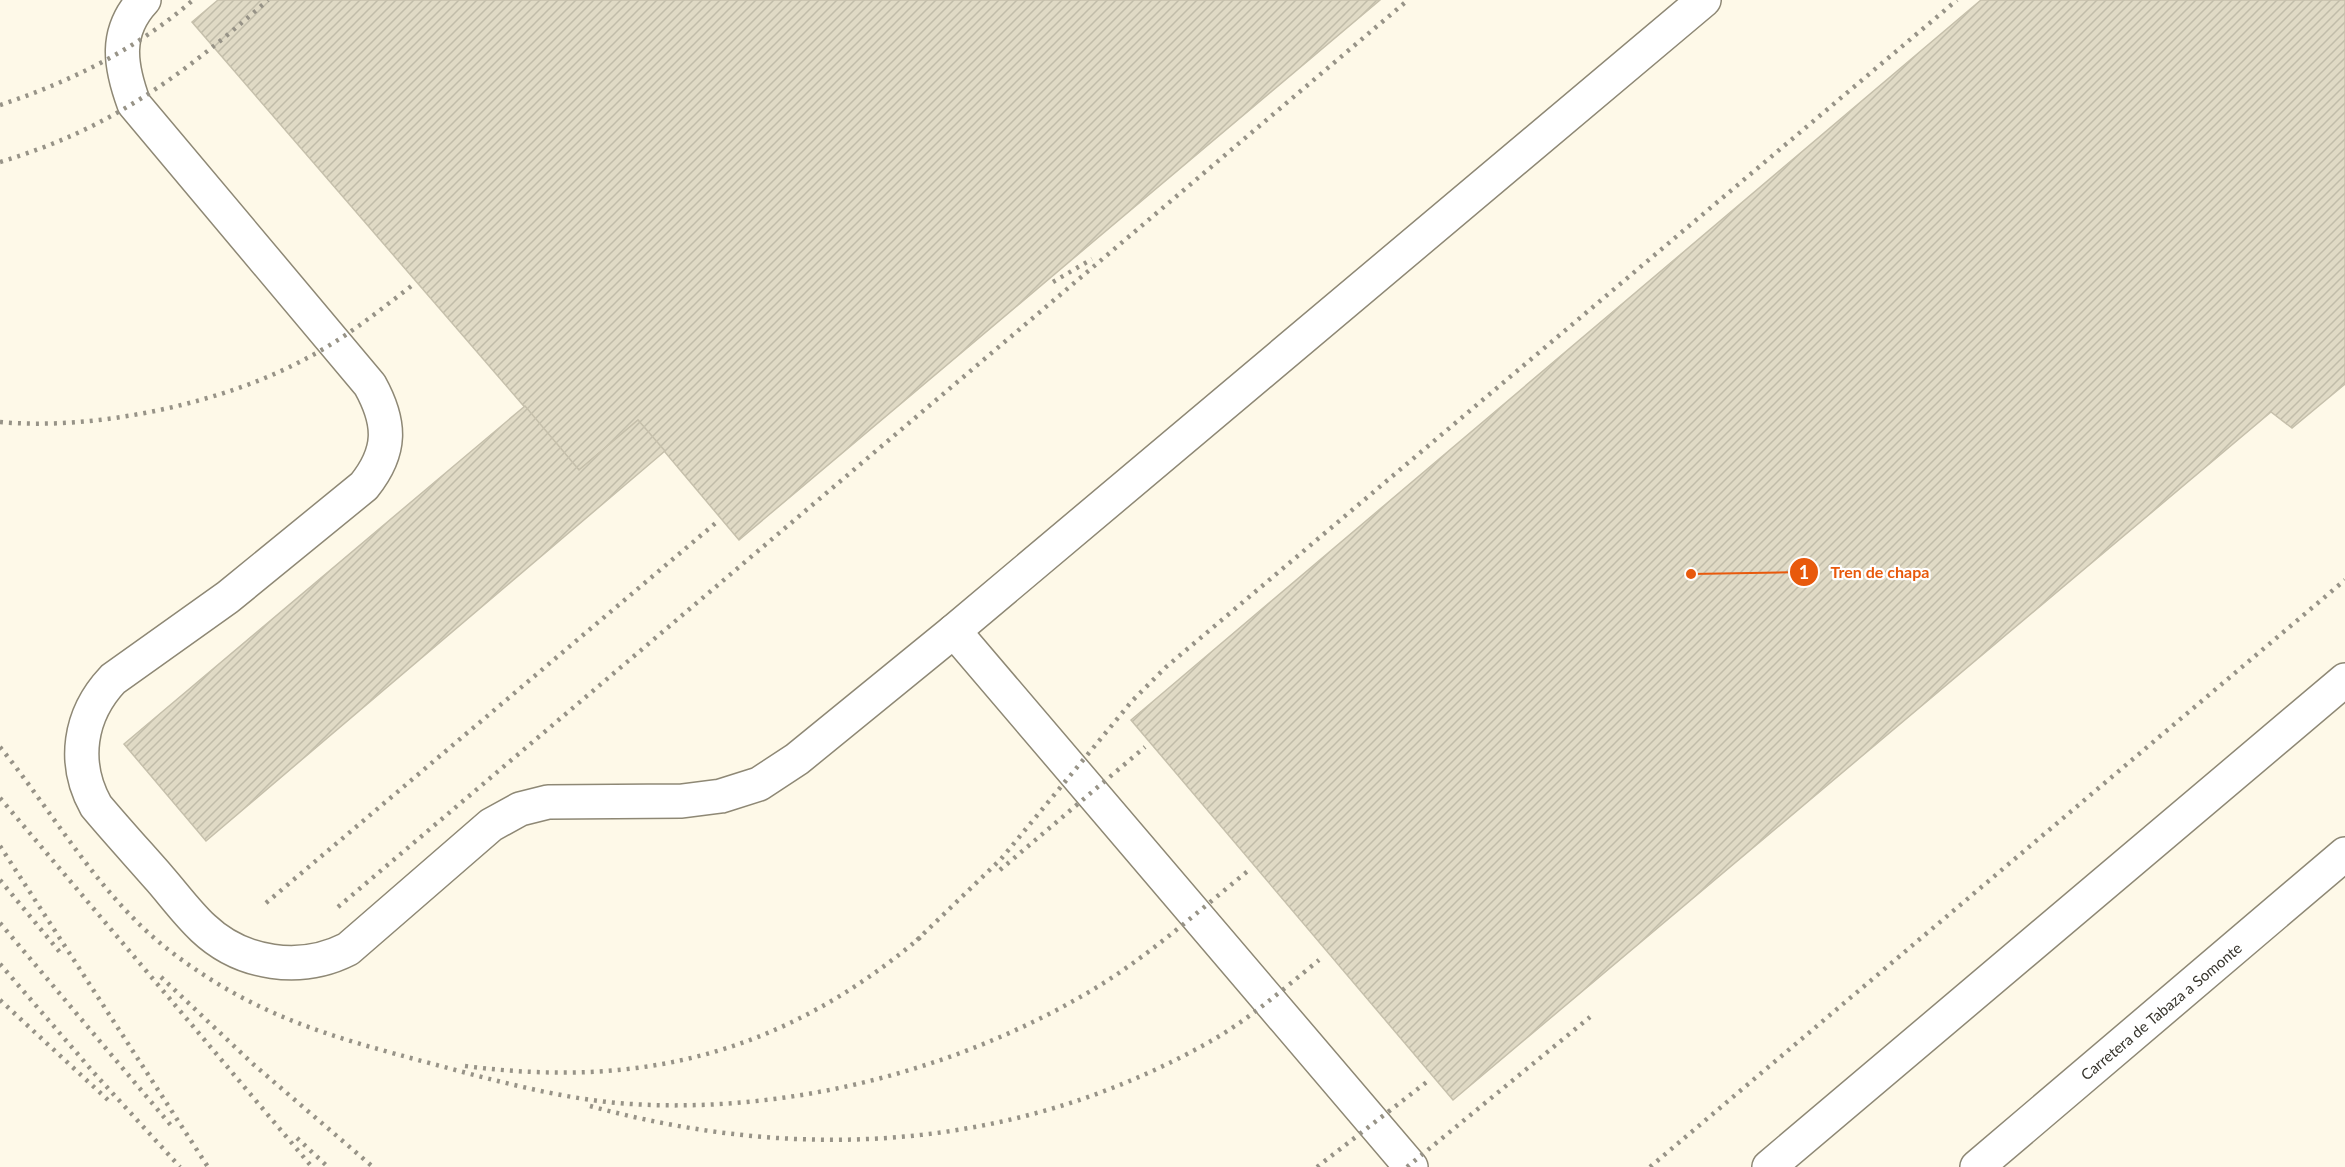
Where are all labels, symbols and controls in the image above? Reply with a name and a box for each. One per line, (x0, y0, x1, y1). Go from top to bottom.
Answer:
callout: Tren de chapa (1789, 555, 1941, 589)
text: 1 (1799, 561, 1809, 583)
text: Tren de chapa (1831, 562, 1929, 581)
street label: Carretera de Tabaza a Somonte (2077, 938, 2245, 1084)

